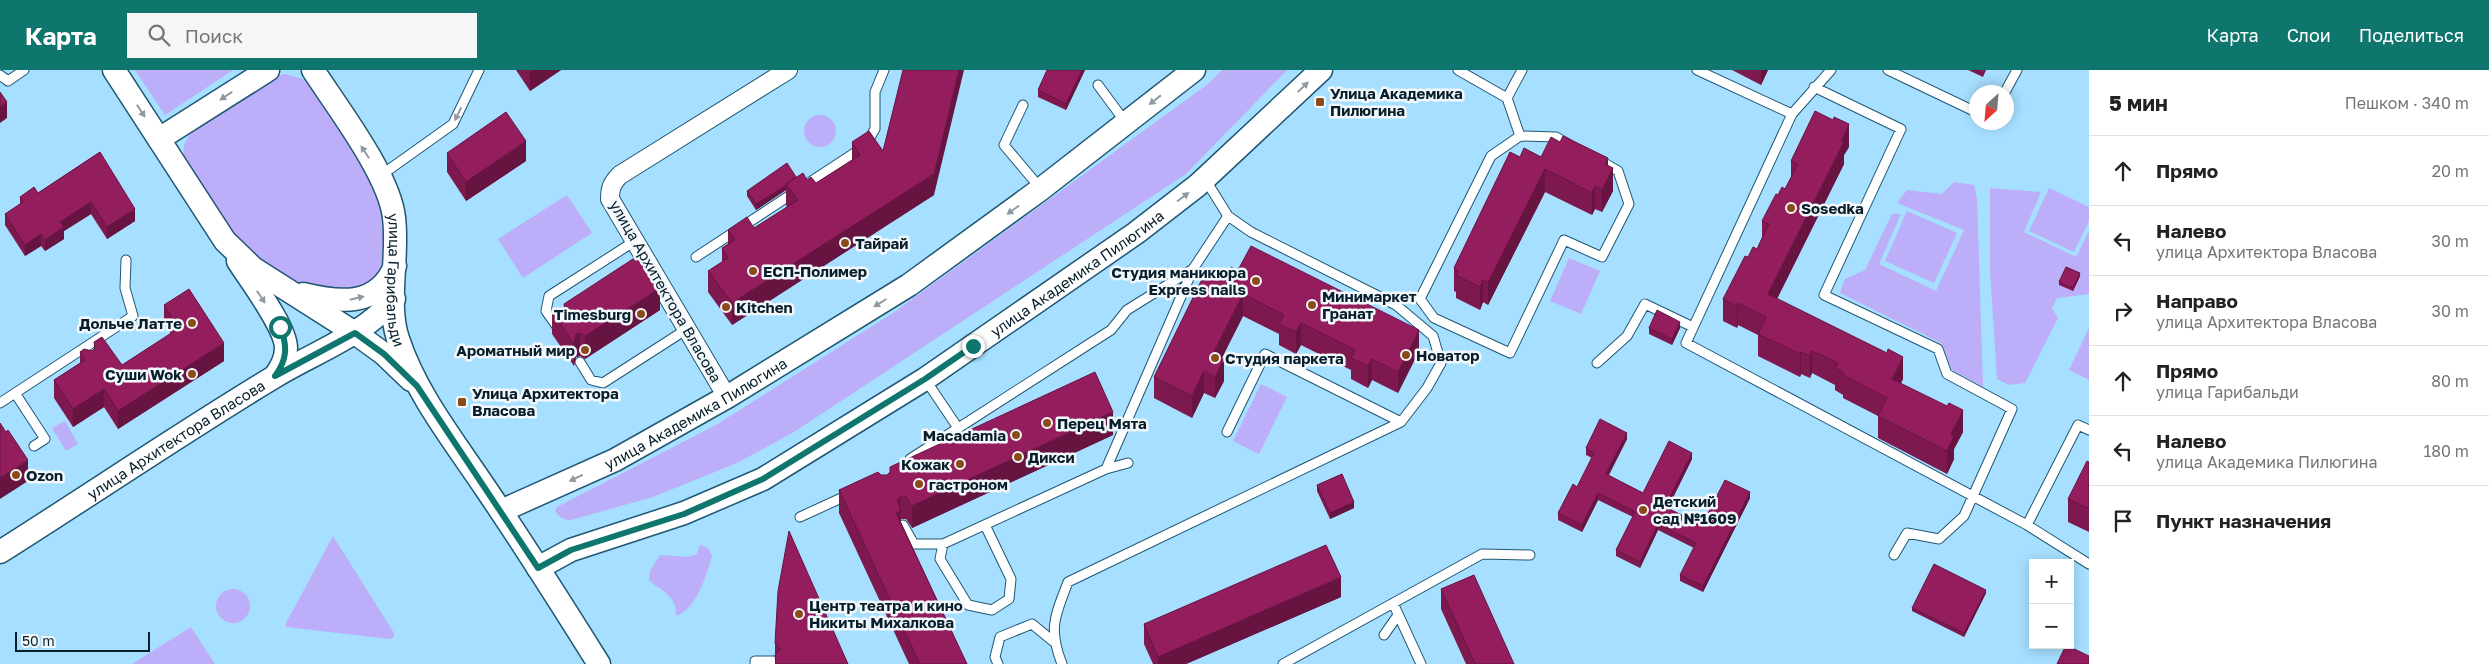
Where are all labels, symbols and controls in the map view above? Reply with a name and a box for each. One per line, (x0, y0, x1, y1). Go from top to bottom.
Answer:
search box (127, 13, 477, 58)
text: Карта (25, 21, 97, 50)
icon: search (145, 21, 173, 49)
text: Поиск (185, 24, 243, 47)
text: Карта (2207, 24, 2259, 46)
text: Слои (2287, 24, 2331, 46)
text: Поделиться (2359, 24, 2464, 46)
one-way arrow (1296, 81, 1308, 93)
place label: Улица Академика Пилюгина (1330, 84, 1463, 119)
north arrow (1969, 85, 2014, 130)
text: 5 мин (2109, 90, 2168, 116)
one-way arrow (220, 91, 233, 100)
text: Пешком · 340 m (2345, 93, 2469, 113)
one-way arrow (1148, 95, 1162, 105)
marker: Улица Академика Пилюгина (1314, 96, 1326, 108)
one-way arrow (136, 104, 146, 118)
one-way arrow (454, 107, 462, 121)
one-way arrow (360, 145, 370, 158)
icon: ahead (2109, 157, 2137, 185)
text: Прямо (2156, 159, 2218, 182)
text: 20 m (2432, 161, 2469, 181)
one-way arrow (1176, 192, 1190, 202)
street label: улица Архитектора Власова (606, 197, 726, 385)
place label: Sosedka (1801, 199, 1864, 217)
marker: Sosedka (1785, 202, 1797, 214)
one-way arrow (1006, 205, 1020, 215)
street label: улица Академика Пилюгина (987, 206, 1167, 340)
street label: улица Гарибальди (384, 212, 409, 349)
text: Налево (2156, 219, 2226, 242)
icon: left (2109, 227, 2137, 255)
text: 30 m (2432, 231, 2469, 251)
place label: Тайрай (855, 234, 908, 252)
marker: Тайрай (839, 237, 851, 249)
text: улица Архитектора Власова (2156, 242, 2377, 262)
place label: ЕСП-Полимер (763, 262, 867, 280)
place label: Студия маникюра Express nails (1111, 263, 1246, 298)
marker: ЕСП-Полимер (747, 265, 759, 277)
marker: Студия маникюра Express nails (1250, 275, 1262, 287)
place label: Минимаркет Гранат (1322, 287, 1417, 322)
text: Направо (2156, 289, 2238, 312)
one-way arrow (256, 290, 266, 304)
one-way arrow (350, 294, 365, 302)
icon: right (2109, 297, 2137, 325)
place label: Kitchen (736, 298, 793, 316)
one-way arrow (873, 298, 886, 308)
marker: Минимаркет Гранат (1306, 299, 1318, 311)
marker: Kitchen (720, 301, 732, 313)
text: 30 m (2432, 301, 2469, 321)
place label: Timesburg (554, 305, 631, 323)
marker: Timesburg (635, 308, 647, 320)
text: улица Архитектора Власова (2156, 312, 2377, 332)
place label: Дольче Латте (79, 314, 182, 332)
route start (269, 316, 292, 339)
marker: Дольче Латте (186, 317, 198, 329)
route end (962, 335, 985, 358)
place label: Ароматный мир (456, 341, 575, 359)
marker: Ароматный мир (579, 344, 591, 356)
place label: Новатор (1416, 346, 1480, 364)
place label: Студия паркета (1225, 349, 1344, 367)
marker: Новатор (1400, 349, 1412, 361)
marker: Студия паркета (1209, 352, 1221, 364)
street label: улица Академика Пилюгина (601, 353, 790, 473)
text: Прямо (2156, 359, 2218, 382)
place label: Суши Wok (105, 365, 182, 383)
icon: ahead (2109, 367, 2137, 395)
marker: Суши Wok (186, 368, 198, 380)
text: 80 m (2431, 371, 2469, 391)
street label: улица Архитектора Власова (84, 376, 268, 503)
text: улица Гарибальди (2156, 382, 2299, 402)
place label: Улица Архитектора Власова (472, 384, 619, 419)
marker: Улица Архитектора Власова (456, 396, 468, 408)
place label: Перец Мята (1057, 414, 1147, 432)
marker: Перец Мята (1041, 417, 1053, 429)
place label: Macadamia (923, 426, 1006, 444)
marker: Macadamia (1010, 429, 1022, 441)
text: Налево (2156, 429, 2226, 452)
icon: left (2109, 437, 2137, 465)
text: 180 m (2423, 441, 2469, 461)
place label: Дикси (1028, 448, 1075, 466)
marker: Дикси (1012, 451, 1024, 463)
text: улица Академика Пилюгина (2156, 452, 2377, 472)
place label: Кожак (901, 455, 950, 473)
marker: Кожак (954, 458, 966, 470)
place label: Ozon (26, 466, 63, 484)
marker: Ozon (10, 469, 22, 481)
one-way arrow (569, 474, 583, 482)
place label: гастроном (929, 475, 1008, 493)
marker: гастроном (913, 478, 925, 490)
place label: Детский сад №1609 (1653, 492, 1737, 527)
marker: Детский сад №1609 (1637, 504, 1649, 516)
icon: arrive (2109, 507, 2137, 535)
text: Пункт назначения (2156, 509, 2331, 532)
map controls (2029, 559, 2074, 649)
button: + (2029, 559, 2074, 604)
place label: Центр театра и кино Никиты Михалкова (809, 596, 963, 631)
button: − (2029, 604, 2074, 649)
marker: Центр театра и кино Никиты Михалкова (793, 608, 805, 620)
scale bar (15, 629, 150, 652)
text: 50 m (22, 632, 55, 649)

